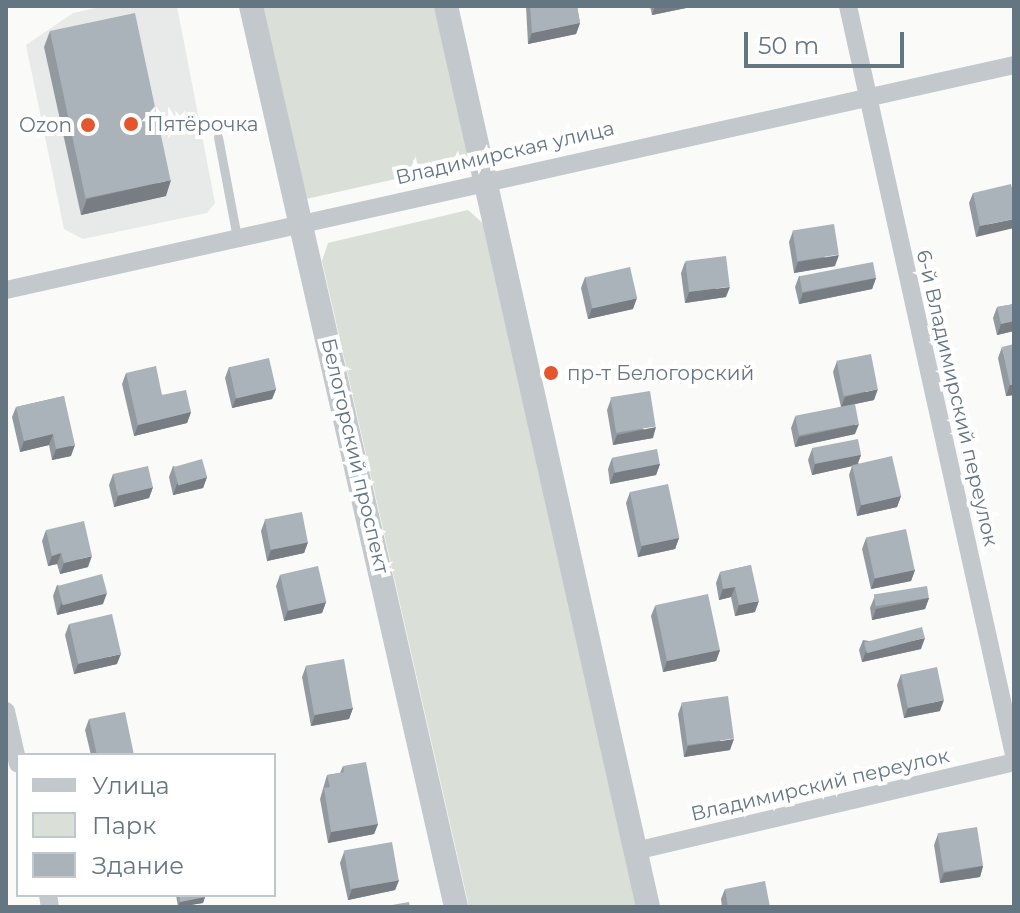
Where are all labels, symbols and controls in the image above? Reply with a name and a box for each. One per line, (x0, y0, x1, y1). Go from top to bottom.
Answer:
scale bar (748, 16, 908, 66)
text: 50 m (758, 31, 819, 60)
place label: Пятёрочка (147, 112, 258, 136)
place label: Ozon (19, 113, 72, 137)
marker: Пятёрочка (122, 115, 140, 133)
marker: Ozon (79, 116, 97, 134)
street label: Владимирская улица (393, 116, 617, 190)
street label: 6-й Владимирский переулок (911, 248, 1003, 548)
street label: Белогорский проспект (316, 336, 394, 576)
place label: пр-т Белогорский (567, 361, 754, 385)
marker: пр-т Белогорский (542, 364, 560, 382)
street label: Владимирский переулок (688, 744, 952, 826)
legend (16, 753, 276, 897)
text: Улица (92, 771, 170, 800)
text: Парк (92, 811, 156, 840)
text: Здание (92, 851, 184, 880)

